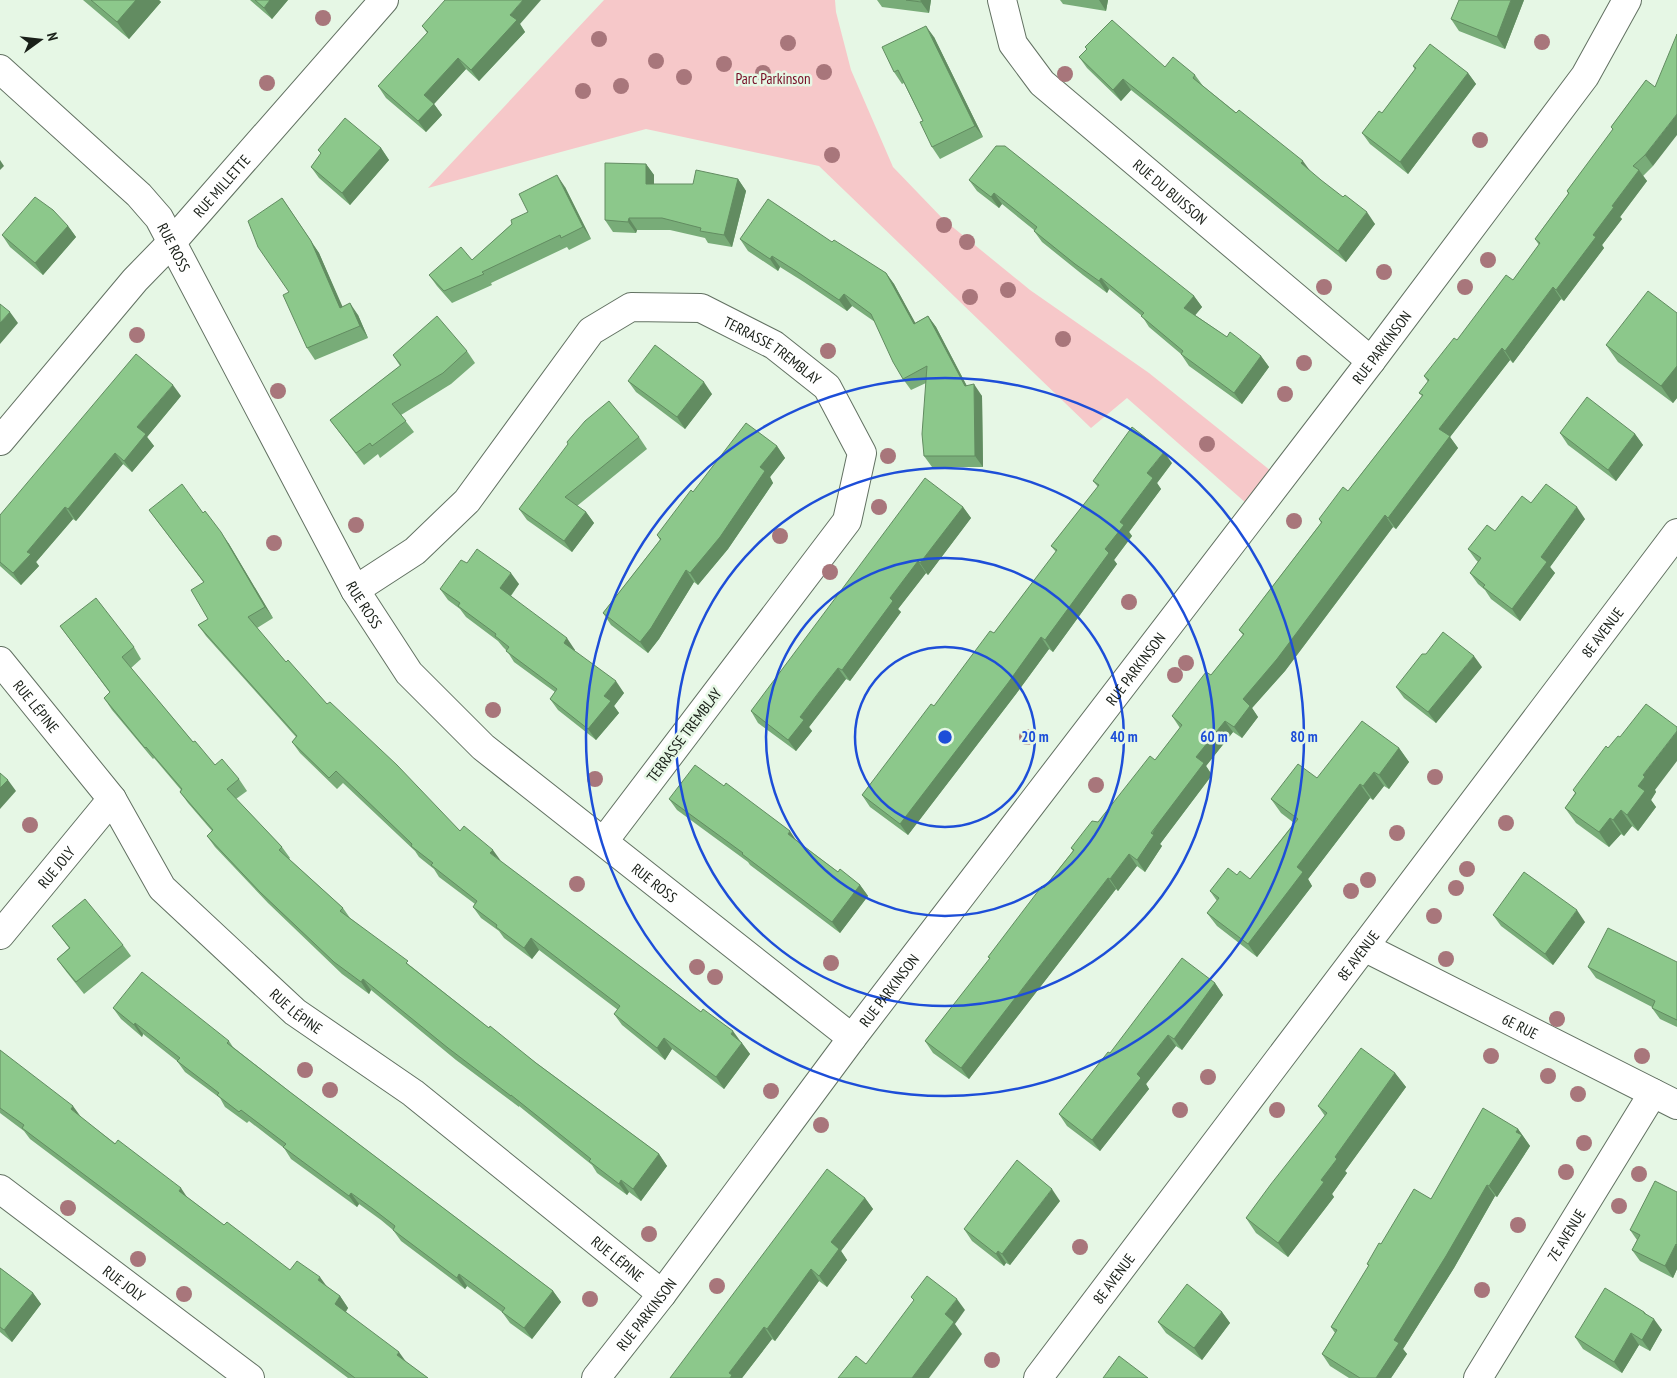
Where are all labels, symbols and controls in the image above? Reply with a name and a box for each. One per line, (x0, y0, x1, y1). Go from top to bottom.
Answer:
north arrow (15, 15, 65, 65)
text: N (43, 31, 62, 43)
park label: Parc Parkinson (736, 69, 810, 88)
street label: RUE MILLETTE (189, 151, 254, 221)
street label: RUE DU BUISSON (1129, 155, 1211, 228)
street label: RUE ROSS (154, 219, 195, 275)
street label: RUE PARKINSON (1348, 307, 1415, 387)
street label: TERRASSE TREMBLAY (721, 312, 825, 388)
street label: RUE ROSS (342, 578, 387, 632)
street label: 8E AVENUE (1577, 603, 1627, 661)
street label: RUE PARKINSON (1101, 628, 1169, 709)
street label: RUE LÉPINE (10, 676, 63, 736)
street label: TERRASSE TREMBLAY (643, 684, 726, 786)
text: 20 m (1021, 727, 1049, 746)
text: 40 m (1110, 727, 1138, 746)
text: 60 m (1200, 727, 1228, 746)
text: 80 m (1290, 727, 1318, 746)
centre of rings (936, 728, 954, 746)
street label: RUE JOLY (33, 842, 79, 892)
street label: RUE ROSS (628, 859, 681, 906)
street label: 8E AVENUE (1333, 926, 1383, 984)
street label: RUE PARKINSON (855, 950, 923, 1030)
street label: RUE LÉPINE (266, 984, 326, 1038)
street label: 6E RUE (1499, 1009, 1541, 1043)
street label: 7E AVENUE (1543, 1205, 1589, 1265)
street label: RUE LÉPINE (588, 1231, 648, 1285)
street label: 8E AVENUE (1088, 1249, 1139, 1307)
street label: RUE JOLY (99, 1261, 150, 1305)
street label: RUE PARKINSON (612, 1274, 680, 1354)

